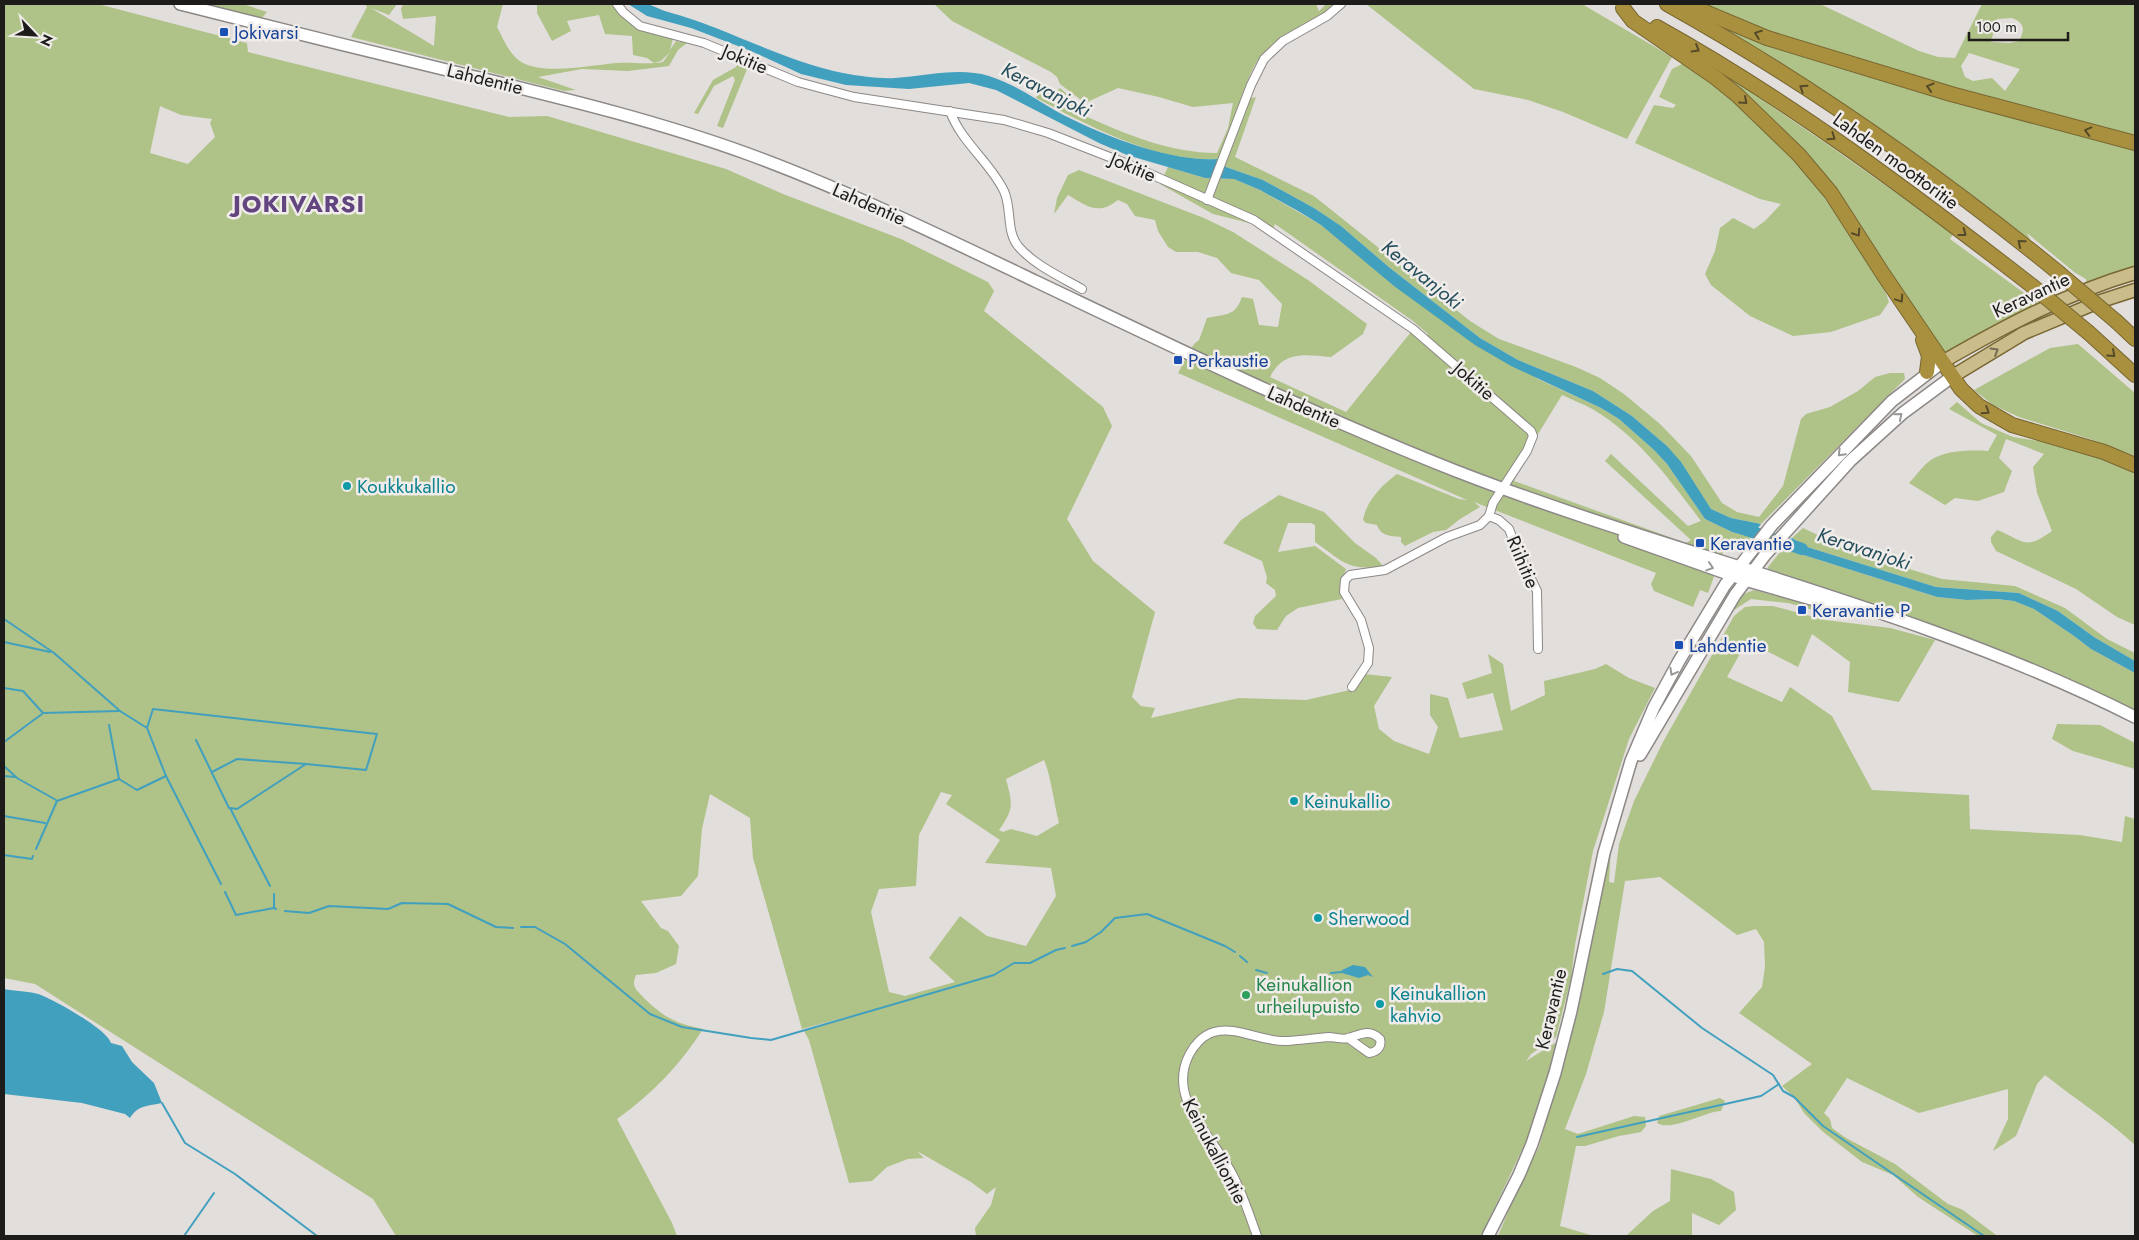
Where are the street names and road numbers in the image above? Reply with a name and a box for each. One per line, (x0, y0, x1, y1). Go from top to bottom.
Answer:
street label: Jokitie (715, 36, 772, 81)
street label: Lahdentie (444, 57, 526, 102)
street label: Lahden moottoritie (1827, 106, 1965, 216)
street label: Jokitie (1103, 144, 1160, 189)
street label: Lahdentie (828, 176, 910, 232)
street label: Keravantie (1988, 265, 2074, 325)
street label: Jokitie (1445, 353, 1501, 407)
street label: Lahdentie (1263, 379, 1345, 435)
street label: Riihitie (1500, 532, 1546, 593)
street label: Keravantie (1529, 966, 1573, 1052)
street label: Keinukalliontie (1176, 1094, 1254, 1209)

